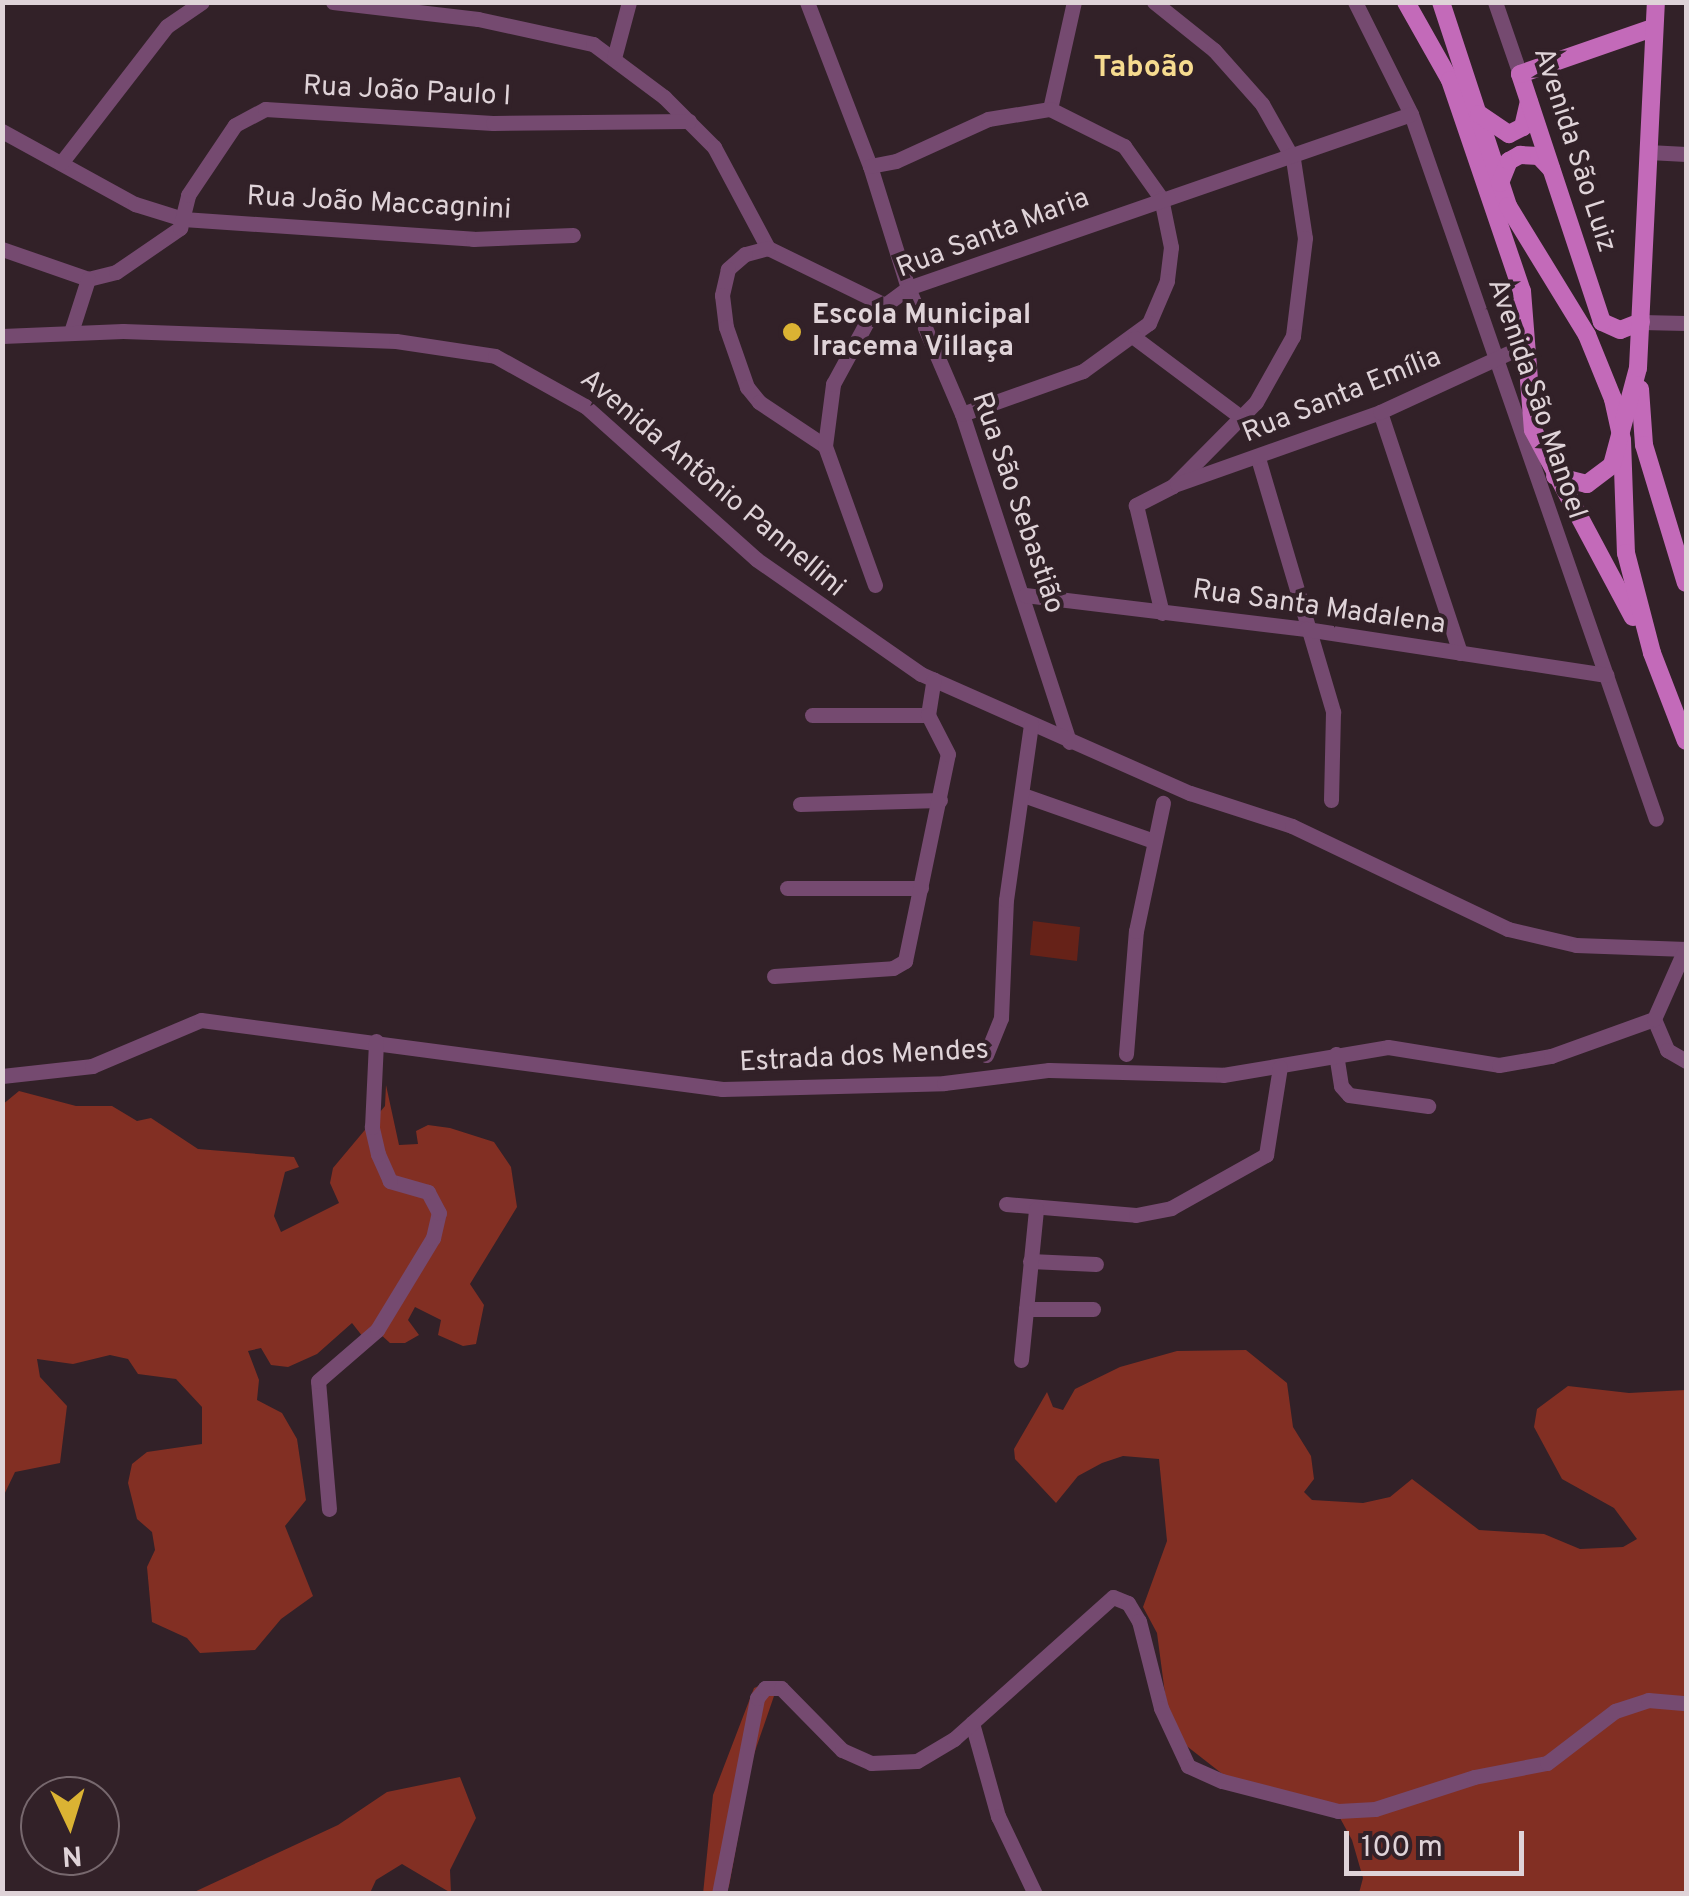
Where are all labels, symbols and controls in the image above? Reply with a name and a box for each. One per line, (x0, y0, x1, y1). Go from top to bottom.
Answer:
street label: Avenida São Luiz (1525, 43, 1623, 257)
district label: Taboão (1093, 51, 1195, 87)
street label: Rua João Paulo I (302, 70, 512, 114)
street label: Rua João Maccagnini (246, 180, 512, 228)
street label: Rua Santa Maria (892, 182, 1094, 286)
street label: Avenida São Manoel (1479, 274, 1593, 524)
place label: Escola Municipal Iracema Villaça (812, 299, 1031, 365)
marker: Escola Municipal Iracema Villaça (781, 321, 803, 343)
street label: Rua Santa Emília (1238, 341, 1446, 451)
street label: Avenida Antônio Pannellini (572, 363, 852, 605)
street label: Rua São Sebastião (963, 388, 1071, 618)
street label: Rua Santa Madalena (1190, 574, 1448, 642)
street label: Estrada dos Mendes (738, 1034, 990, 1080)
north arrow (20, 1776, 120, 1876)
scale bar (1349, 1811, 1529, 1873)
text: 100 m (1361, 1830, 1443, 1867)
text: N (61, 1835, 83, 1873)

